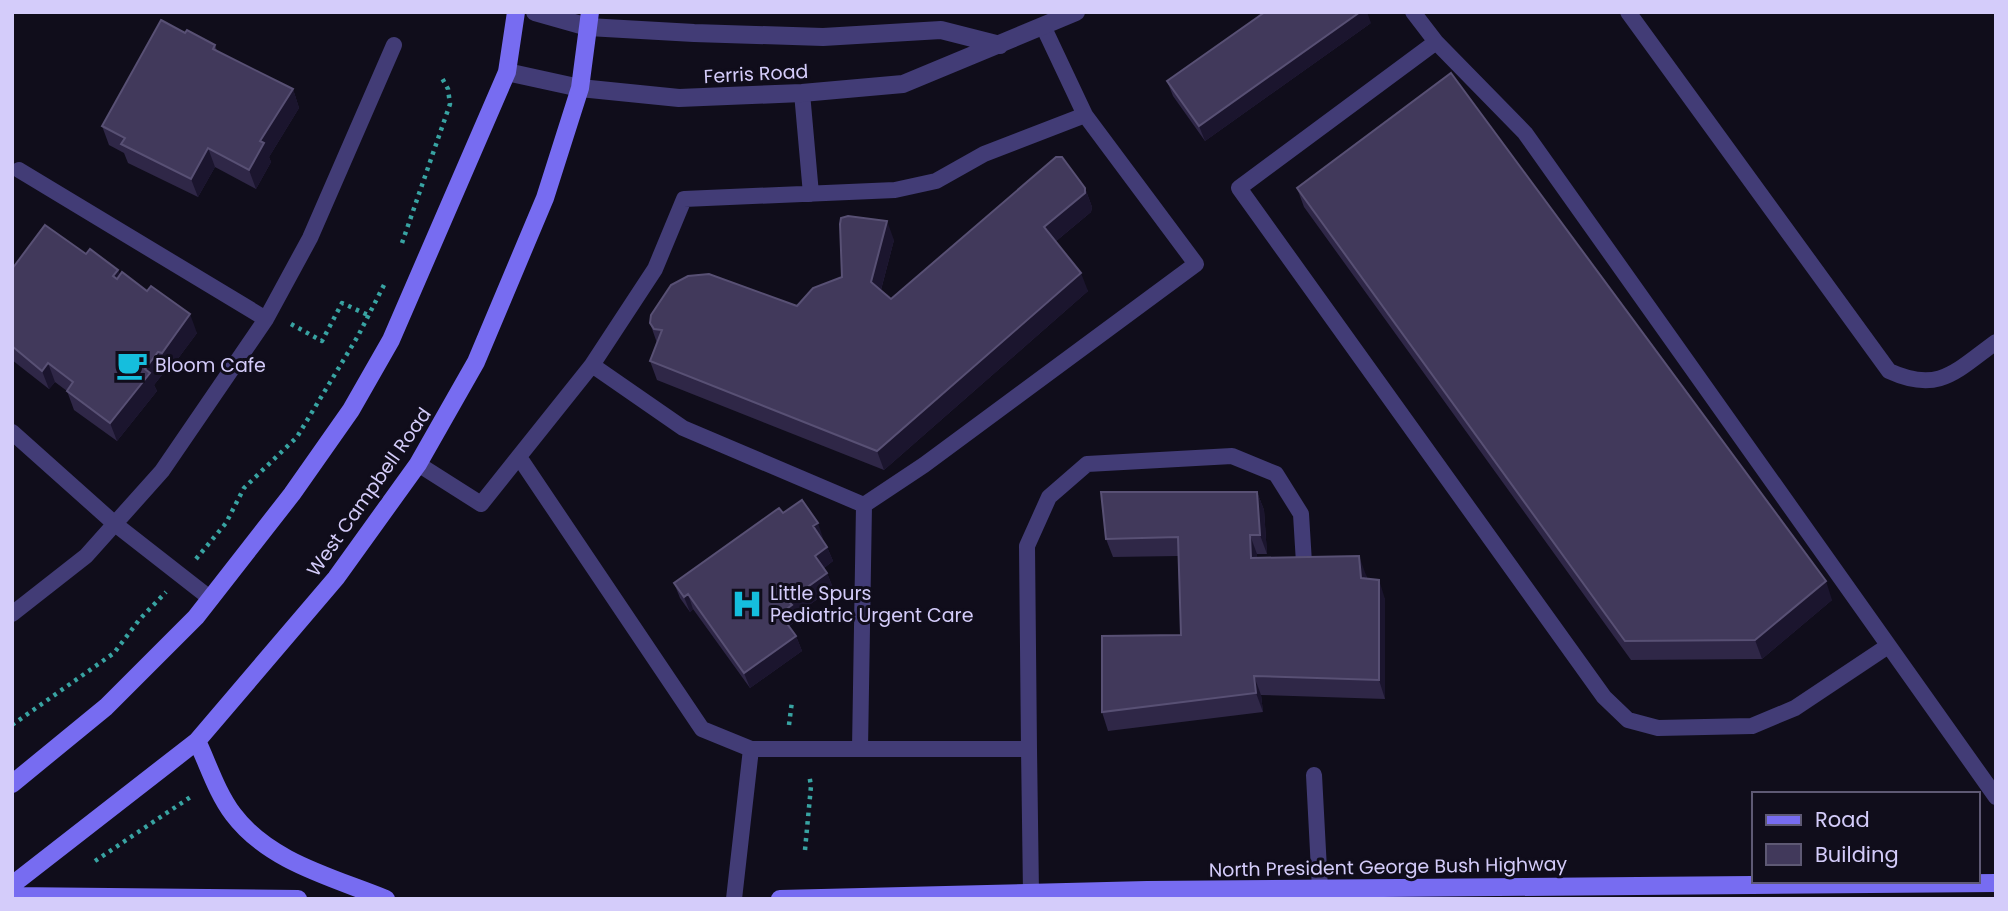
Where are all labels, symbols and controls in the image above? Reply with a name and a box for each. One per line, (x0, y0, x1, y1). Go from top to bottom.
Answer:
street label: Ferris Road (703, 58, 809, 90)
cafe icon: Bloom Cafe (115, 348, 149, 382)
place label: Bloom Cafe (155, 352, 266, 379)
street label: West Campbell Road (300, 402, 438, 582)
place label: Little Spurs Pediatric Urgent Care (770, 580, 974, 629)
hospital icon: Little Spurs Pediatric Urgent Care (730, 587, 764, 621)
legend (1752, 792, 1980, 883)
text: Road (1815, 805, 1870, 834)
text: Building (1815, 840, 1899, 869)
street label: North President George Bush Highway (1209, 850, 1568, 884)

